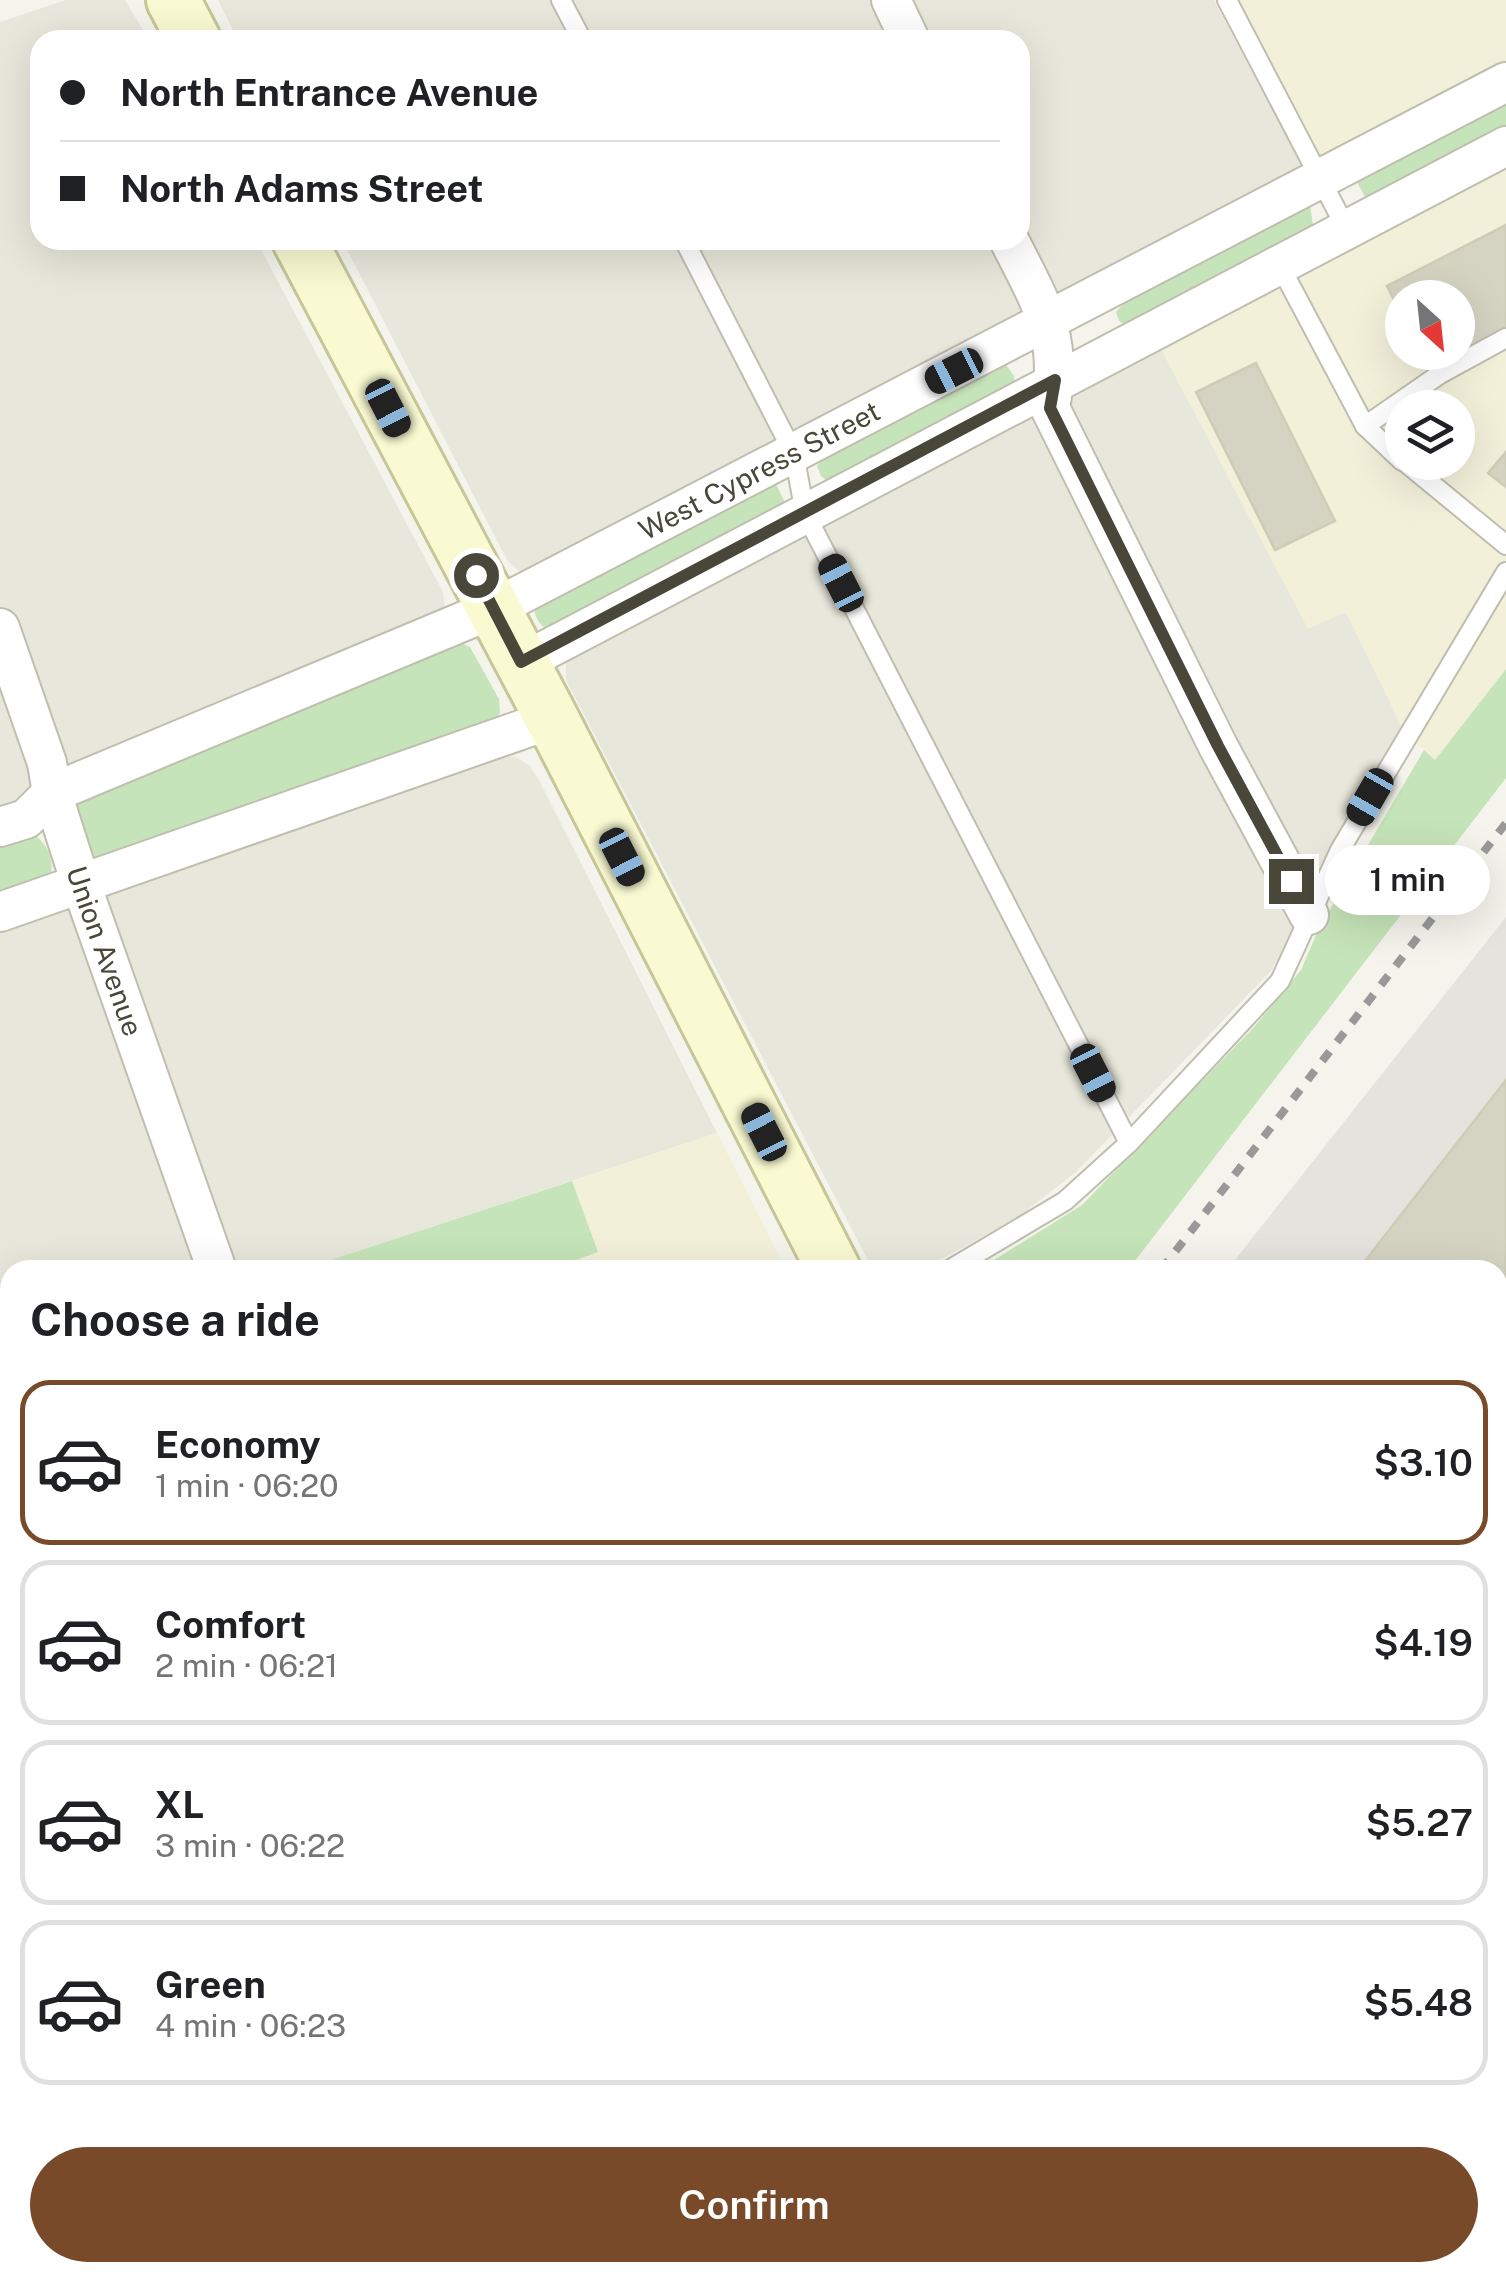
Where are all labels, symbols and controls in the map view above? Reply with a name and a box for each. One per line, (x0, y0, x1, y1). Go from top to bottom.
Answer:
text: North Entrance Avenue (120, 70, 538, 115)
text: North Adams Street (120, 166, 483, 211)
north arrow (1385, 280, 1475, 370)
map controls (1385, 280, 1475, 480)
car (920, 344, 988, 398)
car (361, 374, 415, 442)
button: layers (1385, 390, 1475, 480)
street label: West Cypress Street (633, 394, 885, 546)
car (814, 549, 868, 617)
route start (454, 553, 499, 598)
car (1342, 764, 1398, 830)
car (595, 823, 649, 891)
callout: 1 min (1326, 846, 1491, 916)
route end (1269, 859, 1314, 904)
text: 1 min (1369, 861, 1446, 898)
street label: Union Avenue (60, 862, 150, 1040)
car (1066, 1039, 1120, 1107)
car (737, 1098, 791, 1166)
text: Choose a ride (30, 1293, 320, 1346)
icon: car (35, 1418, 125, 1508)
text: Economy (155, 1422, 321, 1467)
text: $3.10 (1374, 1440, 1473, 1485)
text: 1 min · 06:20 (155, 1467, 339, 1504)
icon: car (35, 1598, 125, 1688)
text: Comfort (155, 1602, 306, 1647)
text: $4.19 (1373, 1620, 1473, 1665)
text: 2 min · 06:21 (155, 1647, 338, 1684)
icon: car (35, 1778, 125, 1868)
text: XL (155, 1782, 204, 1827)
text: $5.27 (1365, 1800, 1473, 1845)
text: 3 min · 06:22 (155, 1827, 345, 1864)
icon: car (35, 1958, 125, 2048)
text: Green (155, 1962, 266, 2007)
text: $5.48 (1364, 1980, 1473, 2025)
text: 4 min · 06:23 (155, 2007, 346, 2044)
button: Confirm (30, 2147, 1478, 2262)

